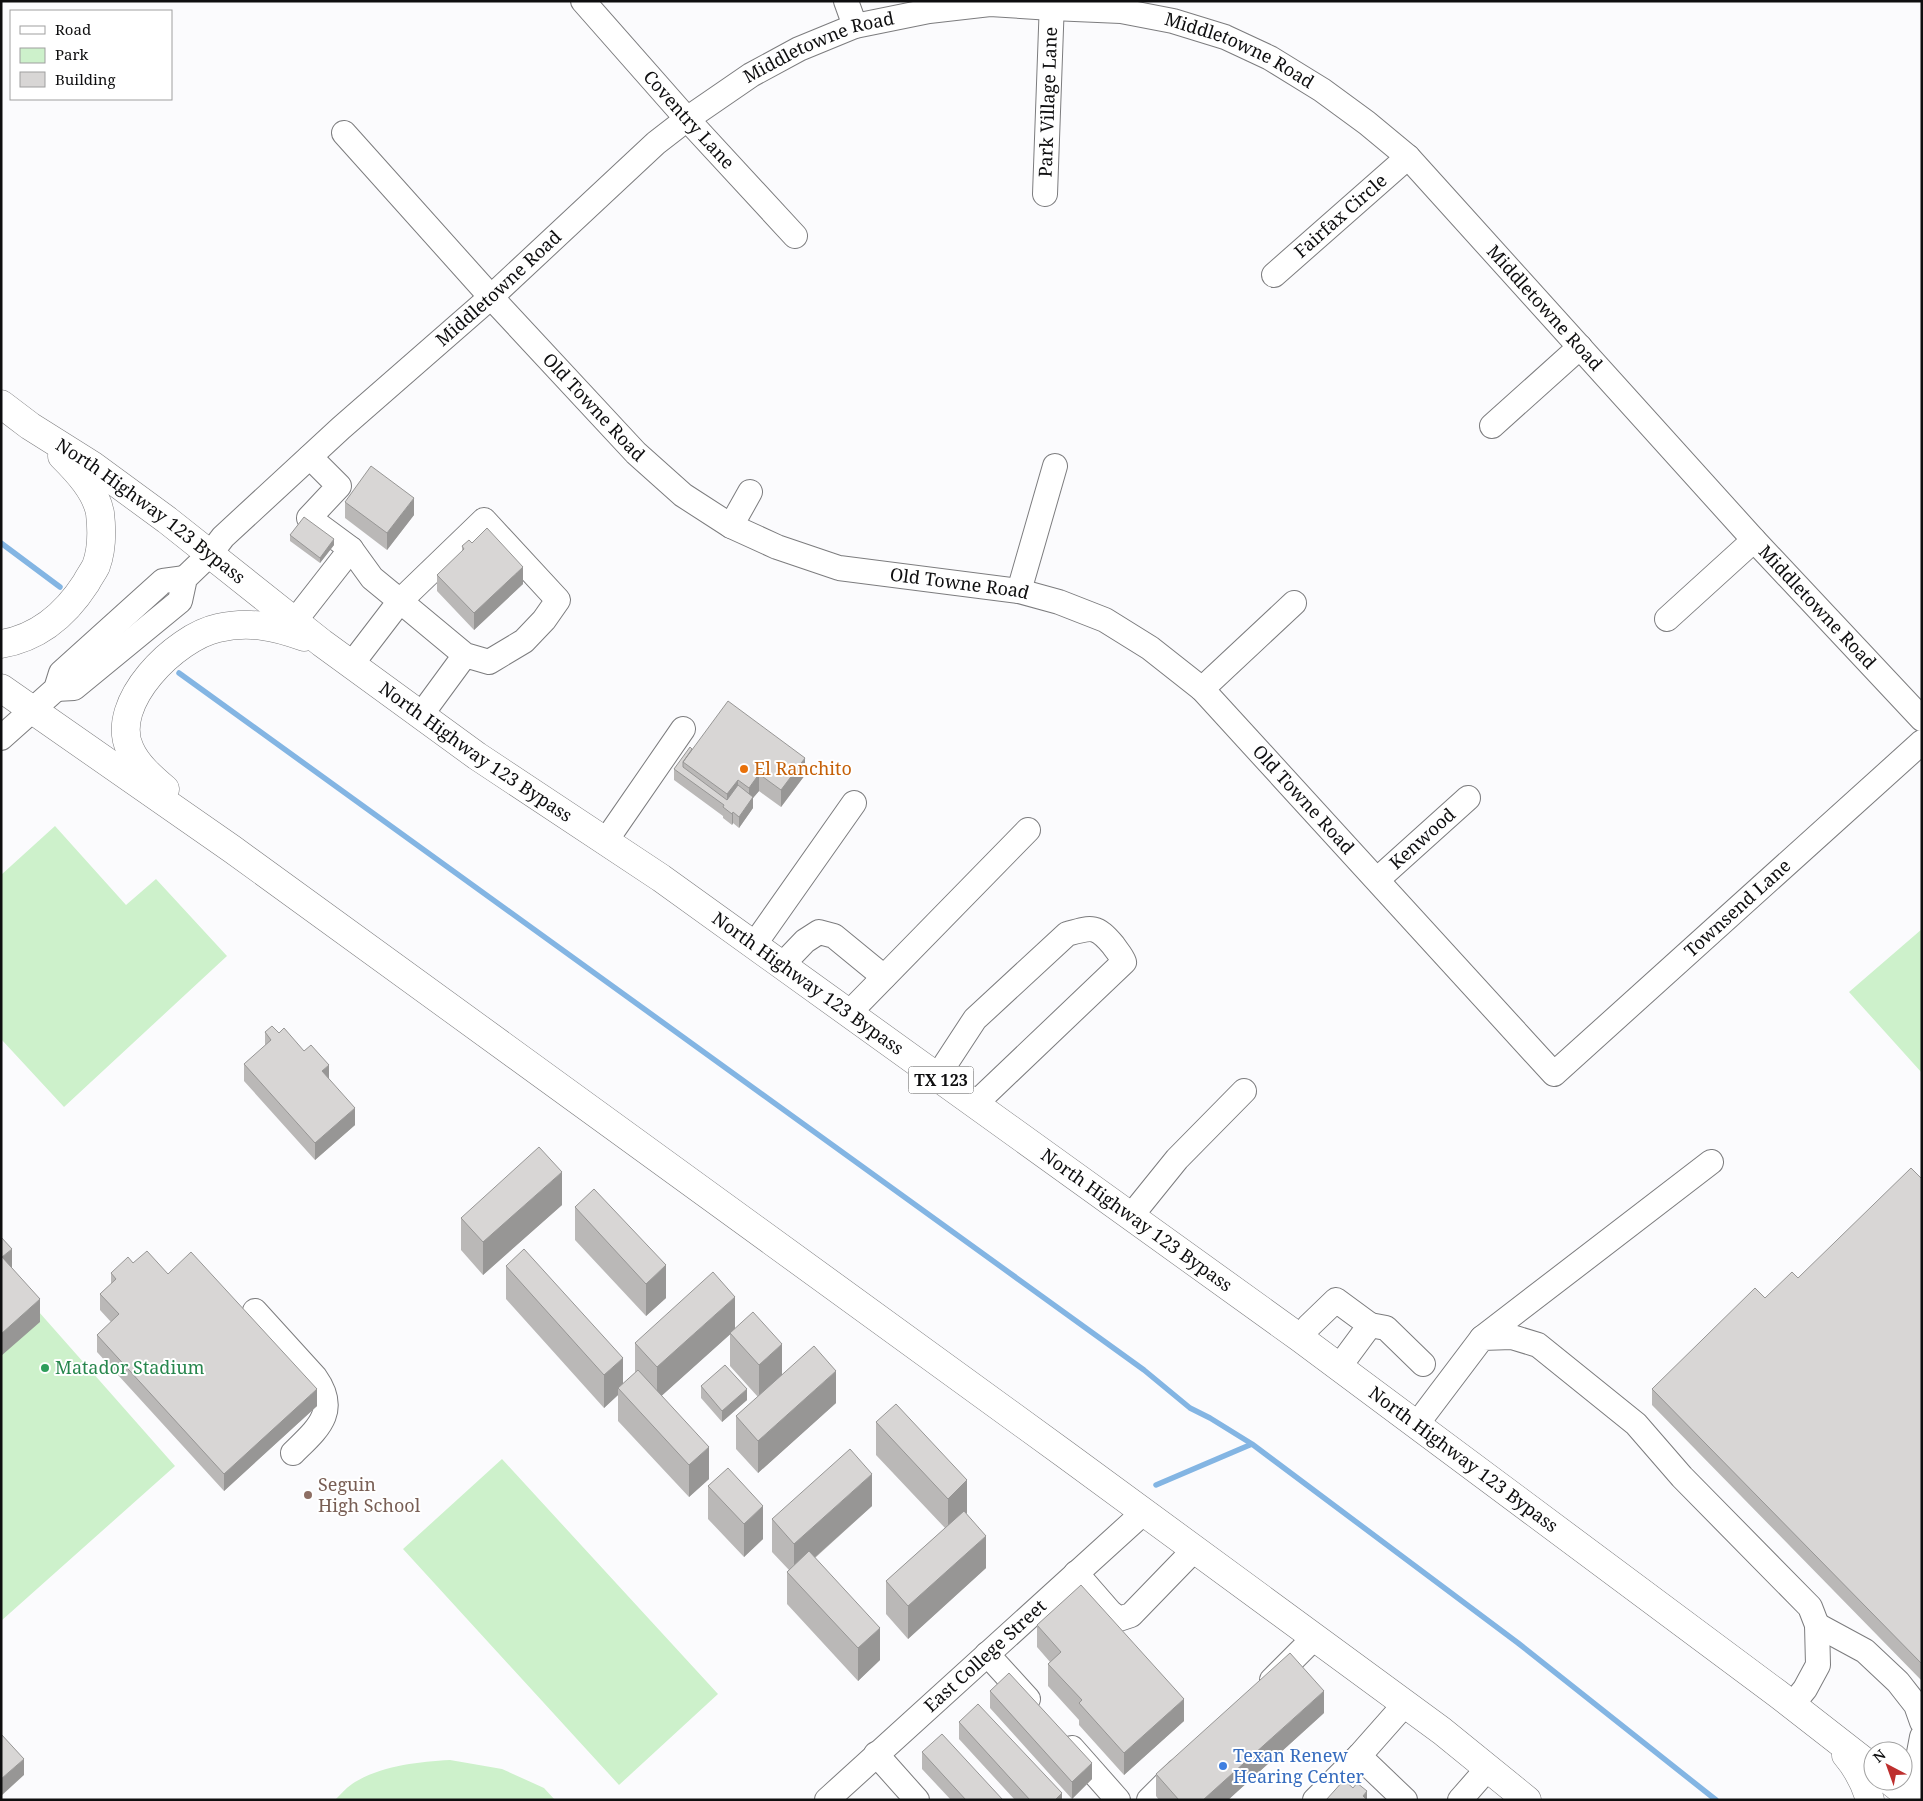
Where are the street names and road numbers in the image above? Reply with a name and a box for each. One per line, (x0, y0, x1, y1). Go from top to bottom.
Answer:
street label: Middletowne Road (739, 5, 896, 88)
street label: Middletowne Road (1162, 6, 1319, 93)
street label: Park Village Lane (1033, 26, 1062, 178)
street label: Coventry Lane (638, 65, 740, 174)
street label: Fairfax Circle (1289, 168, 1391, 263)
street label: Middletowne Road (430, 225, 566, 351)
street label: Middletowne Road (1482, 239, 1608, 375)
street label: Old Towne Road (538, 347, 651, 466)
street label: North Highway 123 Bypass (52, 432, 251, 589)
street label: Middletowne Road (1754, 540, 1882, 674)
street label: Old Towne Road (889, 562, 1032, 604)
street label: North Highway 123 Bypass (375, 676, 577, 827)
street label: Old Towne Road (1248, 739, 1360, 859)
street label: Kenwood (1384, 802, 1460, 874)
street label: Townsend Lane (1679, 853, 1795, 962)
street label: North Highway 123 Bypass (708, 906, 909, 1060)
road number: TX 123 (908, 1066, 974, 1094)
street label: North Highway 123 Bypass (1037, 1142, 1238, 1297)
street label: North Highway 123 Bypass (1364, 1380, 1563, 1537)
street label: East College Street (919, 1594, 1051, 1717)

